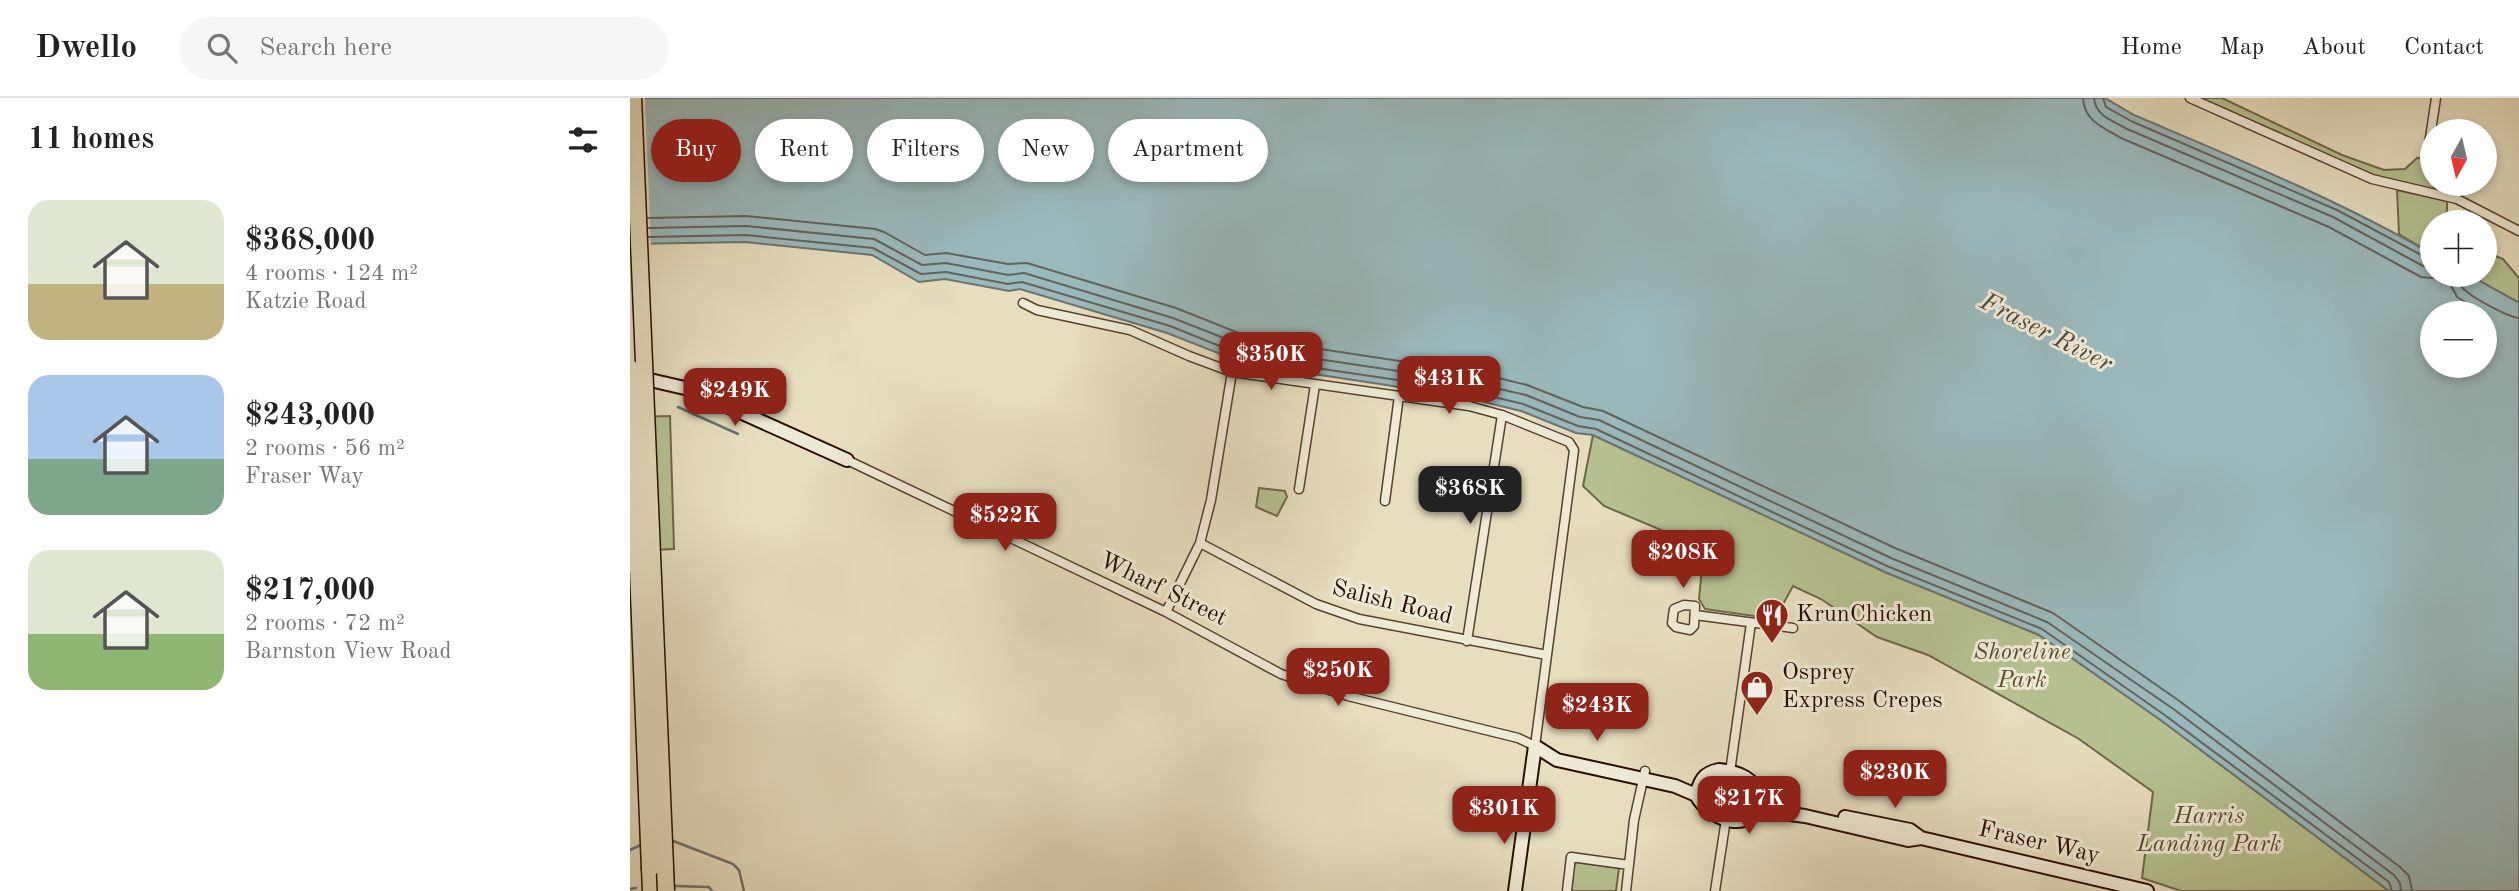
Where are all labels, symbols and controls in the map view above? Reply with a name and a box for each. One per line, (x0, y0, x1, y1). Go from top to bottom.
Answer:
search box (179, 17, 669, 80)
icon: search (203, 29, 241, 67)
text: Dwello (35, 32, 137, 65)
text: Search here (259, 35, 392, 61)
text: Home (2121, 36, 2182, 60)
text: Map (2220, 36, 2264, 60)
text: About (2302, 36, 2366, 60)
text: Contact (2404, 36, 2484, 60)
chip: Buy (651, 119, 741, 182)
chip: Rent (755, 119, 853, 182)
chip: Filters (867, 119, 984, 182)
chip: New (998, 119, 1094, 182)
chip: Apartment (1108, 119, 1268, 182)
north arrow (2420, 119, 2497, 196)
map controls (2420, 119, 2497, 378)
icon: filters (564, 121, 602, 159)
text: 11 homes (28, 125, 154, 155)
button: + (2420, 210, 2497, 287)
text: $368,000 (245, 226, 375, 256)
icon: home (84, 228, 168, 312)
text: 4 rooms · 124 m² (245, 262, 418, 285)
water label: Fraser River (1975, 288, 2117, 378)
text: Katzie Road (245, 290, 366, 313)
button: − (2420, 301, 2497, 378)
pin: $350K (1222, 332, 1320, 392)
text: $350K (1235, 343, 1307, 366)
pin: $431K (1400, 356, 1498, 416)
text: $431K (1413, 367, 1485, 390)
pin: $249K (686, 368, 784, 428)
text: $249K (699, 379, 771, 402)
text: $243,000 (245, 401, 375, 431)
icon: home (84, 403, 168, 487)
text: 2 rooms · 56 m² (245, 437, 405, 460)
text: Fraser Way (245, 465, 364, 488)
pin: $368K (1421, 466, 1519, 526)
text: $368K (1434, 477, 1506, 500)
pin: $522K (956, 494, 1054, 553)
text: $522K (969, 504, 1041, 527)
pin: $208K (1634, 531, 1732, 590)
text: $208K (1647, 541, 1719, 564)
street label: Wharf Street (1095, 549, 1231, 631)
text: $217,000 (245, 576, 375, 606)
street label: Salish Road (1329, 576, 1455, 630)
icon: home (84, 578, 168, 662)
restaurant icon: KrunChicken (1753, 596, 1791, 645)
place label: KrunChicken (1796, 603, 1932, 627)
text: 2 rooms · 72 m² (245, 612, 405, 635)
text: Barnston View Road (245, 640, 451, 663)
park label: Shoreline Park (1974, 641, 2071, 693)
pin: $250K (1289, 648, 1387, 708)
text: $250K (1302, 659, 1374, 682)
place label: Osprey Express Crepes (1782, 661, 1943, 713)
shop icon: Osprey Express Crepes (1738, 668, 1776, 717)
pin: $243K (1548, 684, 1646, 743)
text: $243K (1561, 694, 1633, 717)
pin: $230K (1846, 750, 1944, 810)
text: $230K (1859, 761, 1931, 784)
pin: $217K (1700, 776, 1798, 836)
pin: $301K (1455, 786, 1553, 846)
text: $217K (1713, 787, 1785, 810)
text: $301K (1468, 797, 1540, 820)
park label: Harris Landing Park (2135, 805, 2282, 857)
street label: Fraser Way (1976, 817, 2102, 869)

